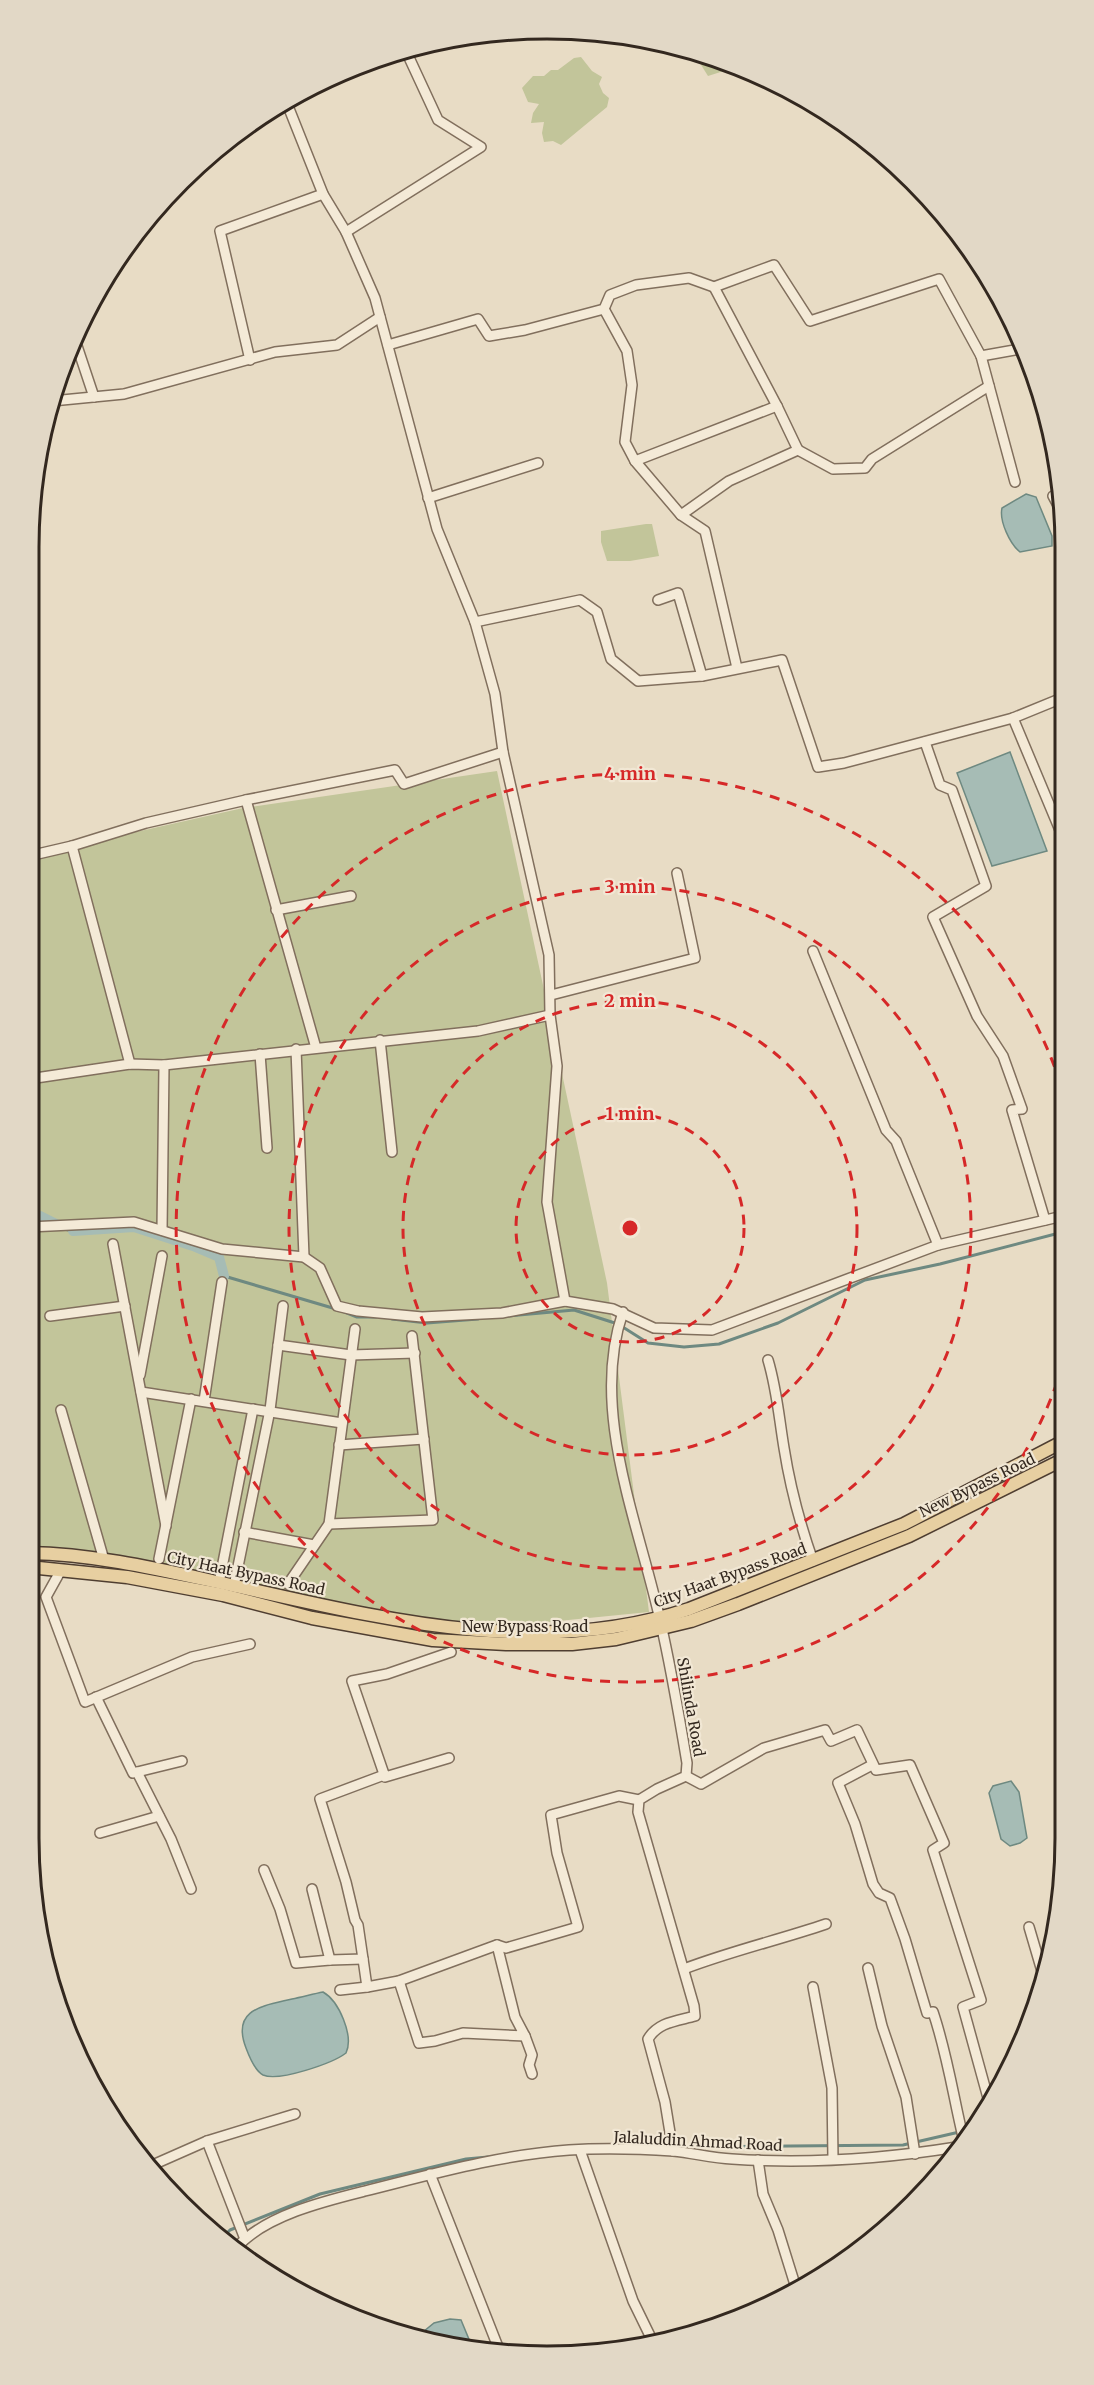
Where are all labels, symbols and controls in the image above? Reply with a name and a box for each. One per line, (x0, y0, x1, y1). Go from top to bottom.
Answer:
text: 4 min (604, 762, 656, 785)
text: 3 min (605, 875, 655, 898)
text: 2 min (604, 989, 656, 1012)
text: 1 min (605, 1102, 655, 1125)
centre of rings (620, 1218, 640, 1238)
street label: New Bypass Road (916, 1449, 1038, 1521)
street label: City Haat Bypass Road (651, 1539, 809, 1611)
street label: City Haat Bypass Road (165, 1547, 327, 1599)
street label: New Bypass Road (462, 1617, 588, 1636)
street label: Shilinda Road (673, 1656, 709, 1758)
street label: Jalaluddin Ahmad Road (612, 2127, 783, 2155)

